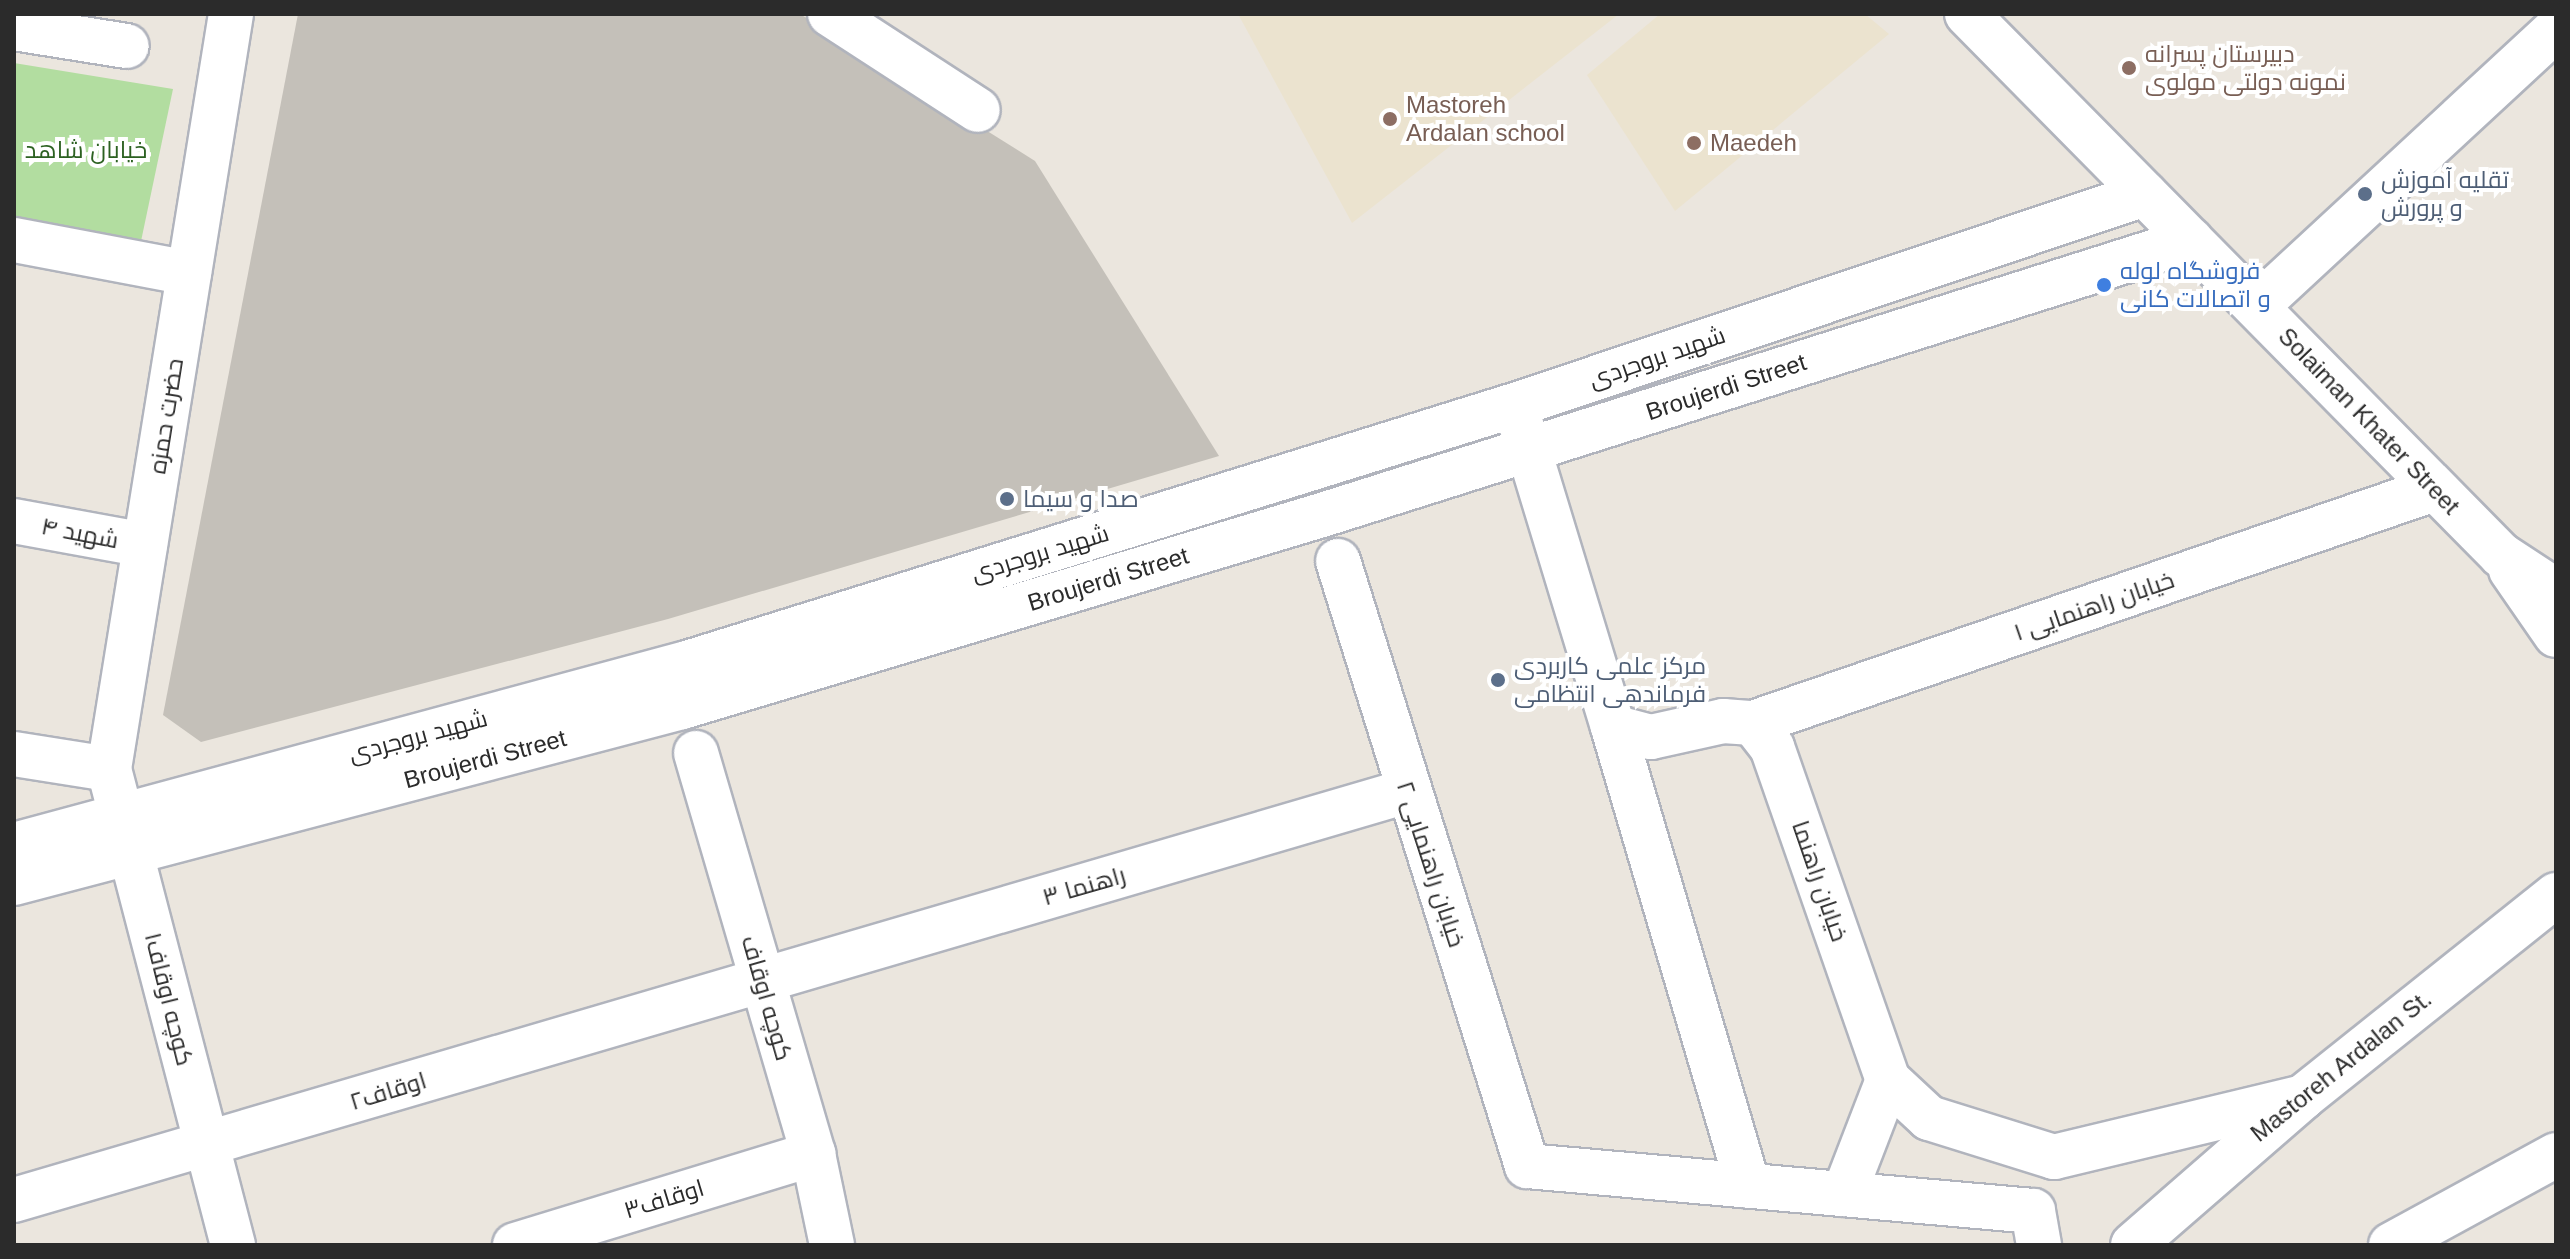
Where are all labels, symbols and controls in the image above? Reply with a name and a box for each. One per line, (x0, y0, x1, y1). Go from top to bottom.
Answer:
place label: دبیرستان پسرانه نمونه دولتی مولوی (2145, 40, 2346, 96)
marker: دبیرستان پسرانه نمونه دولتی مولوی (2120, 59, 2138, 77)
place label: Mastoreh Ardalan school (1406, 91, 1565, 147)
marker: Mastoreh Ardalan school (1381, 110, 1399, 128)
place label: Maedeh (1710, 129, 1797, 157)
marker: Maedeh (1685, 134, 1703, 152)
park label: خیابان شاهد (25, 136, 147, 164)
place label: تقلیه آموزش و پرورش (2381, 166, 2509, 222)
marker: تقلیه آموزش و پرورش (2356, 185, 2374, 203)
place label: فروشگاه لوله و اتصالات کانی (2120, 257, 2271, 313)
marker: فروشگاه لوله و اتصالات کانی (2095, 276, 2113, 294)
street label: شهید بروجردی (1585, 320, 1729, 394)
street label: Solaiman Khater Street (2272, 322, 2466, 520)
street label: Broujerdi Street (1642, 348, 1810, 426)
street label: حضرت حمزه (143, 356, 189, 476)
place label: صدا و سیما (1023, 485, 1139, 513)
marker: صدا و سیما (998, 490, 1016, 508)
street label: شهید ۴ (39, 511, 121, 555)
street label: شهید بروجردی (968, 518, 1112, 588)
street label: Broujerdi Street (1024, 541, 1192, 617)
street label: خیابان راهنمایی ۱ (2010, 565, 2178, 647)
place label: مرکز علمی کاربردی فرماندهی انتظامی (1514, 652, 1706, 708)
marker: مرکز علمی کاربردی فرماندهی انتظامی (1489, 671, 1507, 689)
street label: شهید بروجردی (345, 704, 491, 768)
street label: Broujerdi Street (401, 724, 569, 794)
street label: خیابان راهنمایی ۲ (1391, 777, 1471, 951)
street label: خیابان راهنما (1786, 817, 1854, 945)
street label: راهنما ۳ (1039, 860, 1129, 912)
street label: کوچه اوقاف۱ (139, 929, 199, 1069)
street label: کوچه اوقاف (735, 932, 799, 1064)
street label: Mastoreh Ardalan St. (2244, 984, 2438, 1148)
street label: اوقاف۲ (346, 1066, 430, 1116)
street label: اوقاف۳ (620, 1173, 708, 1225)

